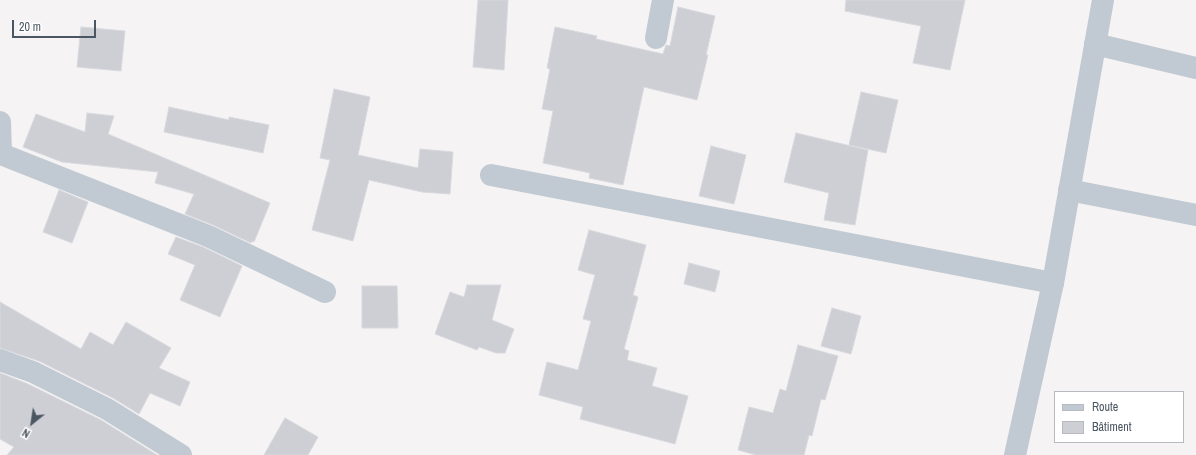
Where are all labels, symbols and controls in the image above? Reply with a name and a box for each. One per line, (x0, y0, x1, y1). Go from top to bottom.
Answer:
scale bar (14, 12, 98, 38)
text: 20 m (19, 19, 41, 35)
legend (1054, 391, 1184, 443)
text: Route (1092, 399, 1118, 415)
north arrow (12, 403, 52, 443)
text: Bâtiment (1092, 419, 1131, 435)
text: N (20, 426, 32, 441)

